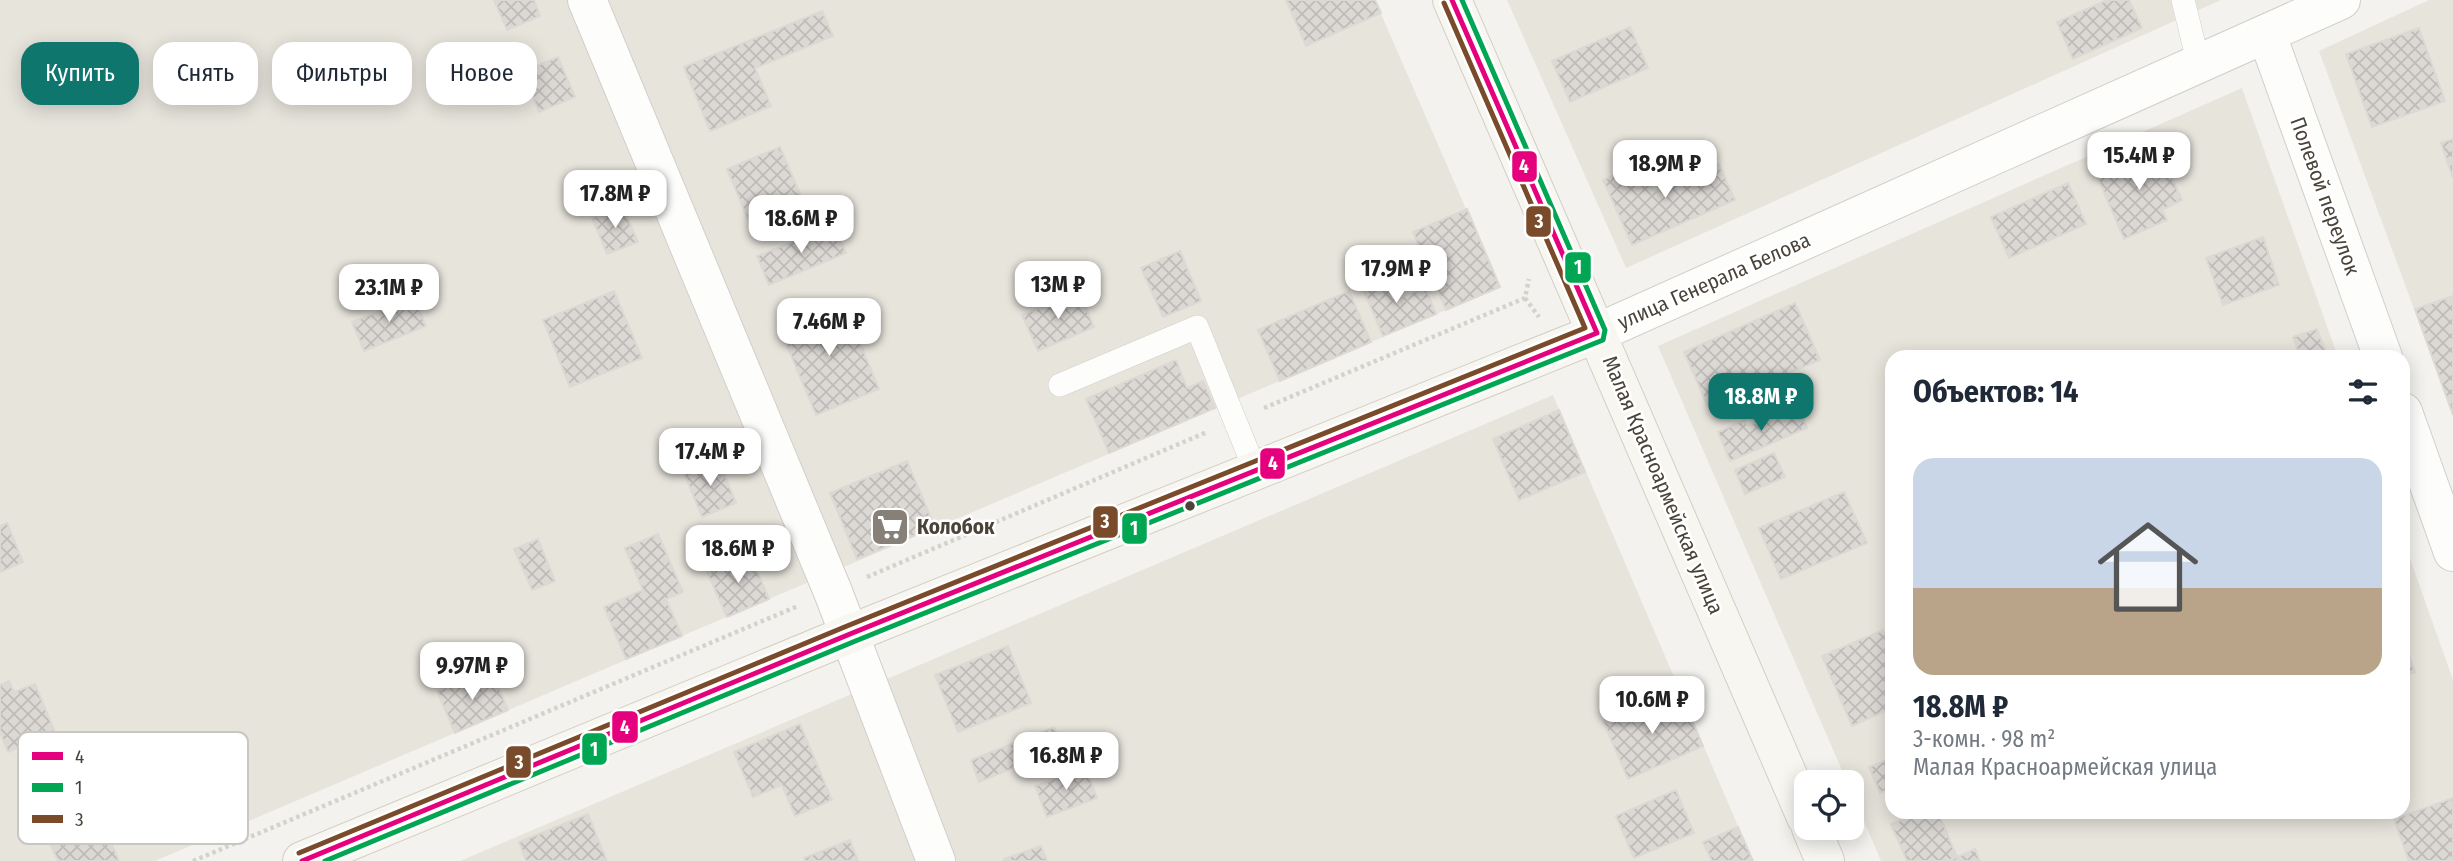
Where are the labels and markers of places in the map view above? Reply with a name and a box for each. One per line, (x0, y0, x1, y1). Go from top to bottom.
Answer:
pin: 15.4M ₽ (2074, 132, 2204, 192)
pin: 18.9M ₽ (1600, 140, 1730, 200)
pin: 17.8M ₽ (550, 170, 680, 230)
pin: 18.6M ₽ (736, 196, 866, 255)
pin: 17.9M ₽ (1331, 246, 1461, 305)
pin: 13M ₽ (1009, 262, 1107, 321)
pin: 23.1M ₽ (324, 264, 454, 324)
pin: 7.46M ₽ (764, 298, 894, 358)
pin: 18.8M ₽ (1696, 374, 1826, 433)
pin: 17.4M ₽ (645, 428, 775, 488)
unlabelled marker (1183, 499, 1197, 513)
supermarket icon: Колобок (869, 506, 911, 548)
place label: Колобок (917, 514, 995, 540)
pin: 18.6M ₽ (673, 526, 803, 585)
pin: 9.97M ₽ (407, 642, 537, 702)
pin: 10.6M ₽ (1587, 676, 1717, 736)
pin: 16.8M ₽ (1001, 732, 1131, 792)

